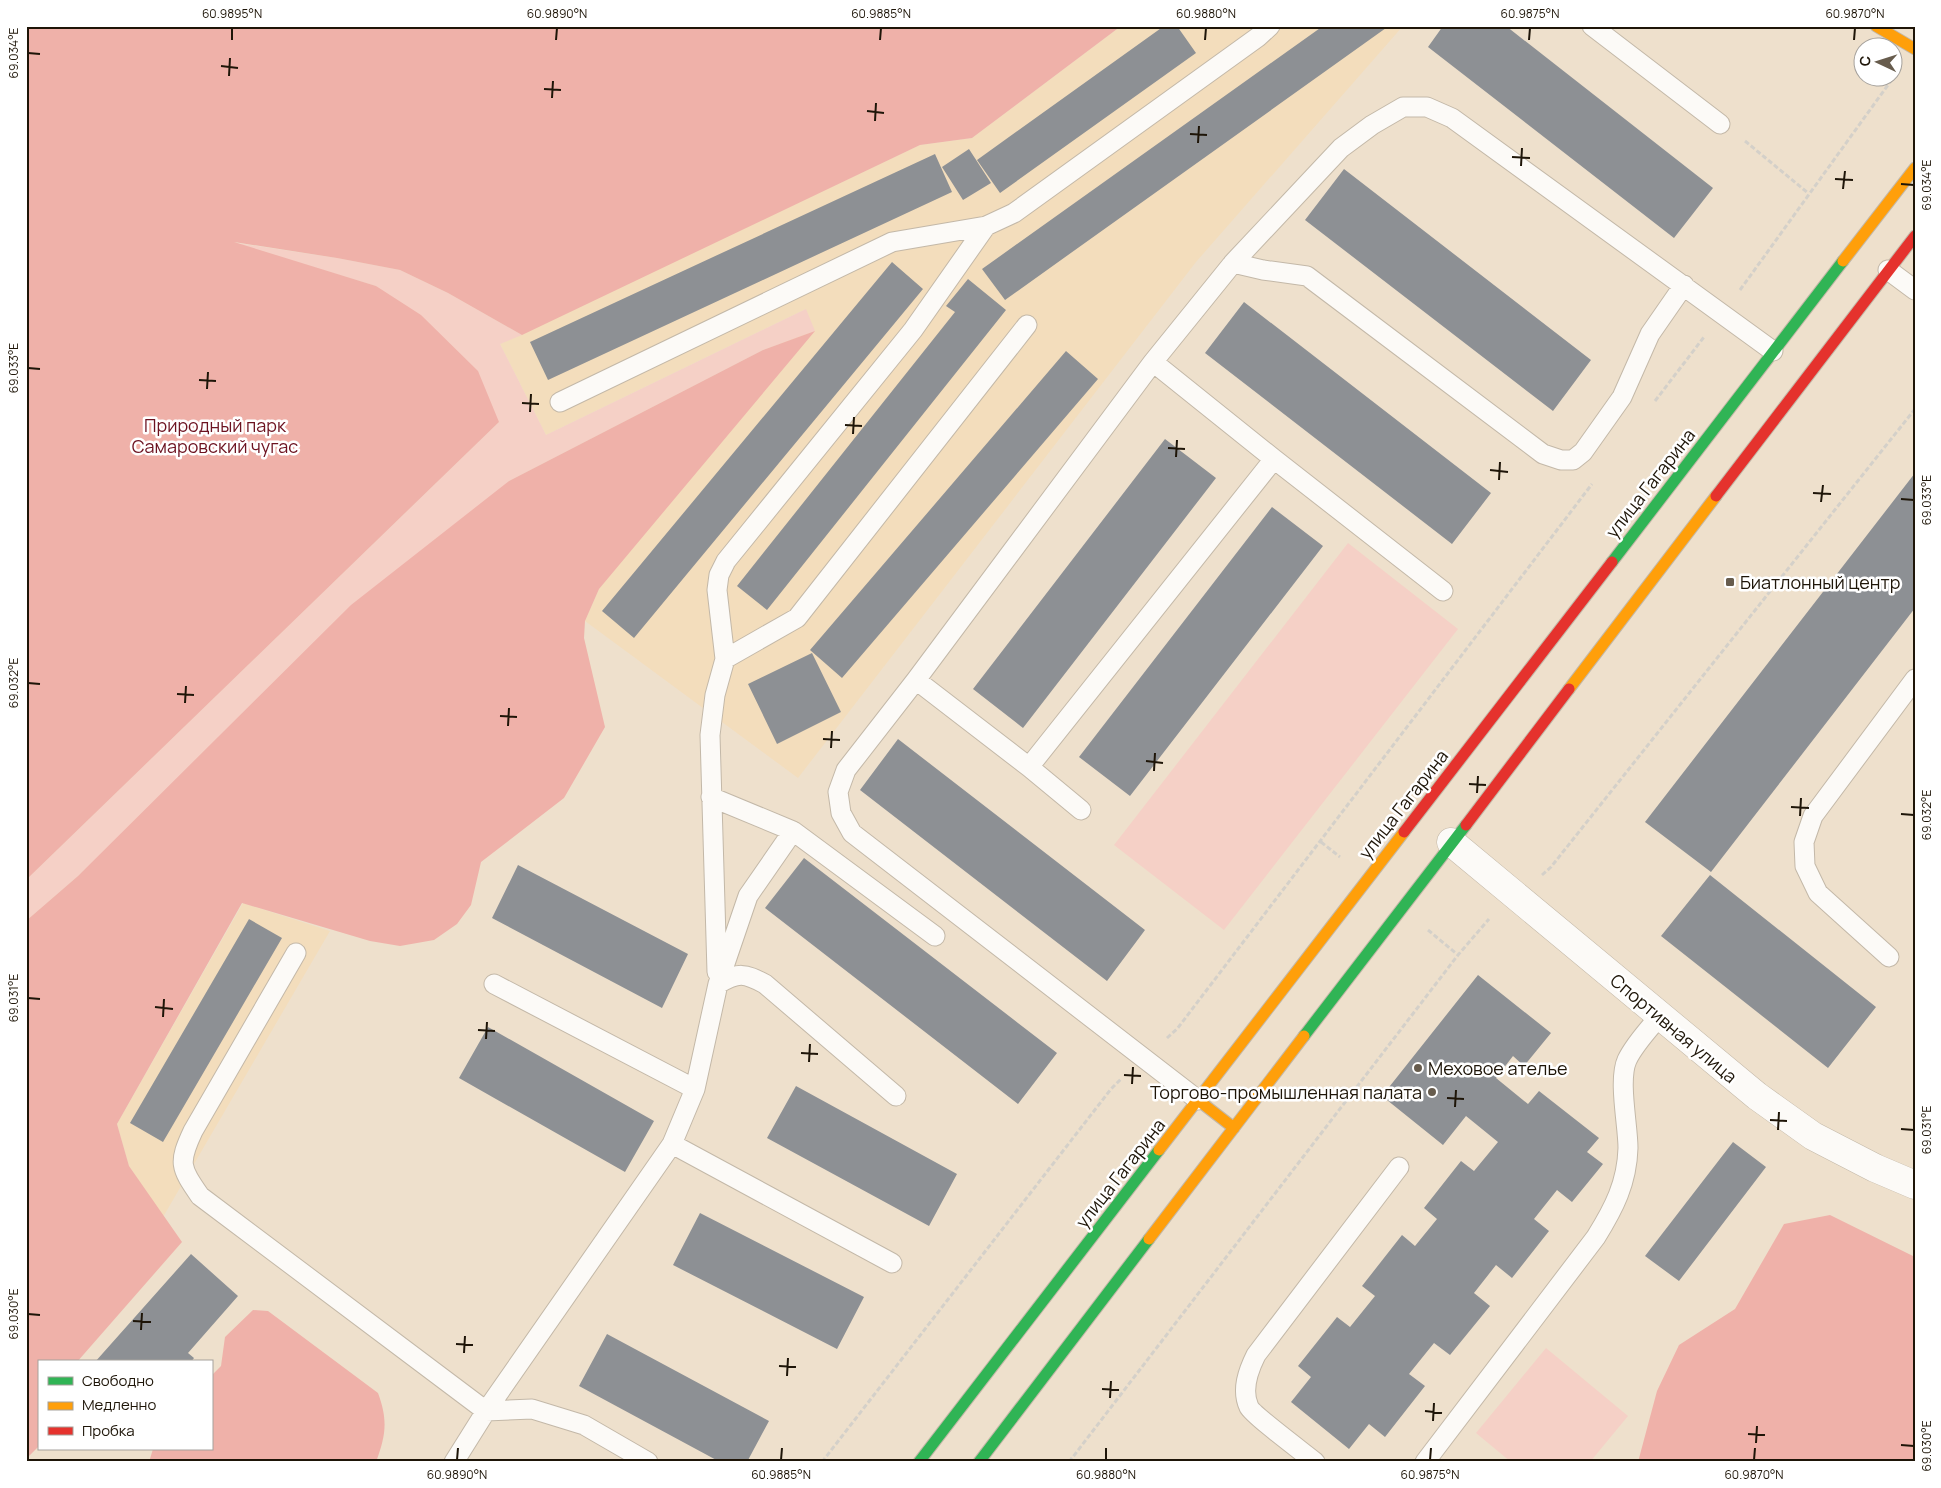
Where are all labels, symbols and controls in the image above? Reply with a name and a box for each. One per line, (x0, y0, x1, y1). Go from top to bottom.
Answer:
text: 60.9895°N (202, 5, 262, 22)
text: 60.9890°N (527, 5, 587, 22)
text: 60.9885°N (851, 5, 911, 22)
text: 60.9880°N (1176, 5, 1236, 22)
text: 60.9875°N (1501, 5, 1559, 22)
text: 60.9870°N (1825, 5, 1885, 22)
text: 69.034°E (5, 27, 22, 78)
north arrow (1854, 38, 1904, 88)
text: С (1855, 55, 1874, 67)
text: 69.034°E (1918, 159, 1935, 210)
text: 69.033°E (5, 343, 22, 393)
park label: Природный парк Самаровский чугас (132, 413, 298, 458)
street label: улица Гагарина (1600, 423, 1700, 543)
text: 69.033°E (1918, 475, 1935, 525)
place label: Биатлонный центр (1740, 570, 1900, 594)
marker: Биатлонный центр (1724, 576, 1736, 588)
text: 69.032°E (5, 658, 22, 708)
street label: улица Гагарина (1353, 744, 1453, 864)
text: 69.032°E (1918, 790, 1935, 840)
street label: Спортивная улица (1606, 968, 1742, 1088)
text: 69.031°E (5, 974, 22, 1022)
place label: Меховое ателье (1428, 1056, 1568, 1080)
marker: Меховое ателье (1412, 1062, 1424, 1074)
place label: Торгово-промышленная палата (1150, 1080, 1422, 1104)
marker: Торгово-промышленная палата (1426, 1086, 1438, 1098)
text: 69.031°E (1918, 1106, 1935, 1154)
street label: улица Гагарина (1070, 1113, 1170, 1233)
text: 69.030°E (5, 1288, 22, 1340)
legend (38, 1360, 212, 1450)
text: Свободно (82, 1370, 154, 1391)
text: Медленно (82, 1394, 156, 1415)
text: Пробка (82, 1420, 135, 1441)
text: 69.030°E (1918, 1420, 1935, 1472)
text: 60.9890°N (427, 1466, 487, 1483)
text: 60.9885°N (751, 1466, 811, 1483)
text: 60.9880°N (1076, 1466, 1136, 1483)
text: 60.9875°N (1401, 1466, 1459, 1483)
text: 60.9870°N (1724, 1466, 1784, 1483)

